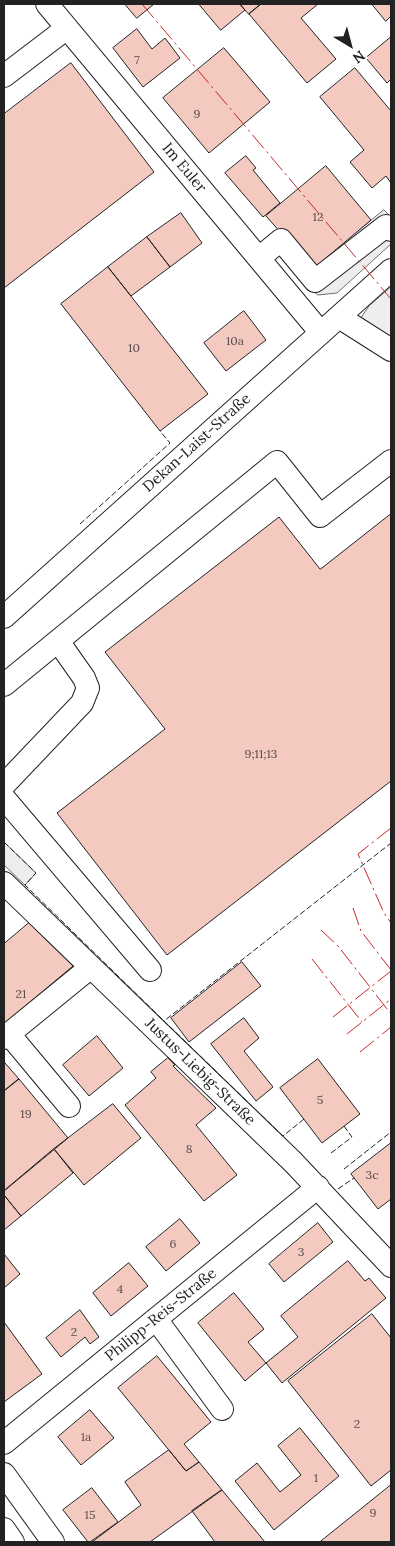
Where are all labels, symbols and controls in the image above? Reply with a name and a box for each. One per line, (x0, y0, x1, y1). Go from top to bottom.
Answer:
north arrow (325, 20, 375, 70)
text: N (349, 47, 369, 67)
house number: 7 (134, 54, 140, 68)
house number: 9 (194, 108, 200, 122)
street label: Im Euler (158, 140, 210, 196)
house number: 12 (313, 211, 323, 225)
house number: 10a (226, 335, 244, 349)
house number: 10 (128, 342, 140, 356)
street label: Dekan-Laist-Straße (139, 390, 255, 496)
house number: 9;11;13 (244, 748, 278, 762)
house number: 21 (16, 988, 26, 1002)
street label: Justus-Liebig-Straße (141, 1015, 259, 1129)
house number: 5 (317, 1094, 323, 1108)
house number: 19 (20, 1108, 32, 1122)
house number: 8 (186, 1143, 192, 1157)
house number: 3c (365, 1169, 379, 1183)
house number: 6 (170, 1238, 176, 1252)
house number: 3 (298, 1246, 304, 1260)
street label: Philipp-Reis-Straße (102, 1265, 220, 1365)
house number: 4 (117, 1283, 123, 1297)
house number: 2 (71, 1326, 77, 1340)
house number: 2 (354, 1418, 360, 1432)
house number: 1a (81, 1431, 91, 1445)
house number: 1 (314, 1472, 318, 1486)
house number: 9 (370, 1507, 376, 1521)
house number: 15 (85, 1509, 95, 1523)

